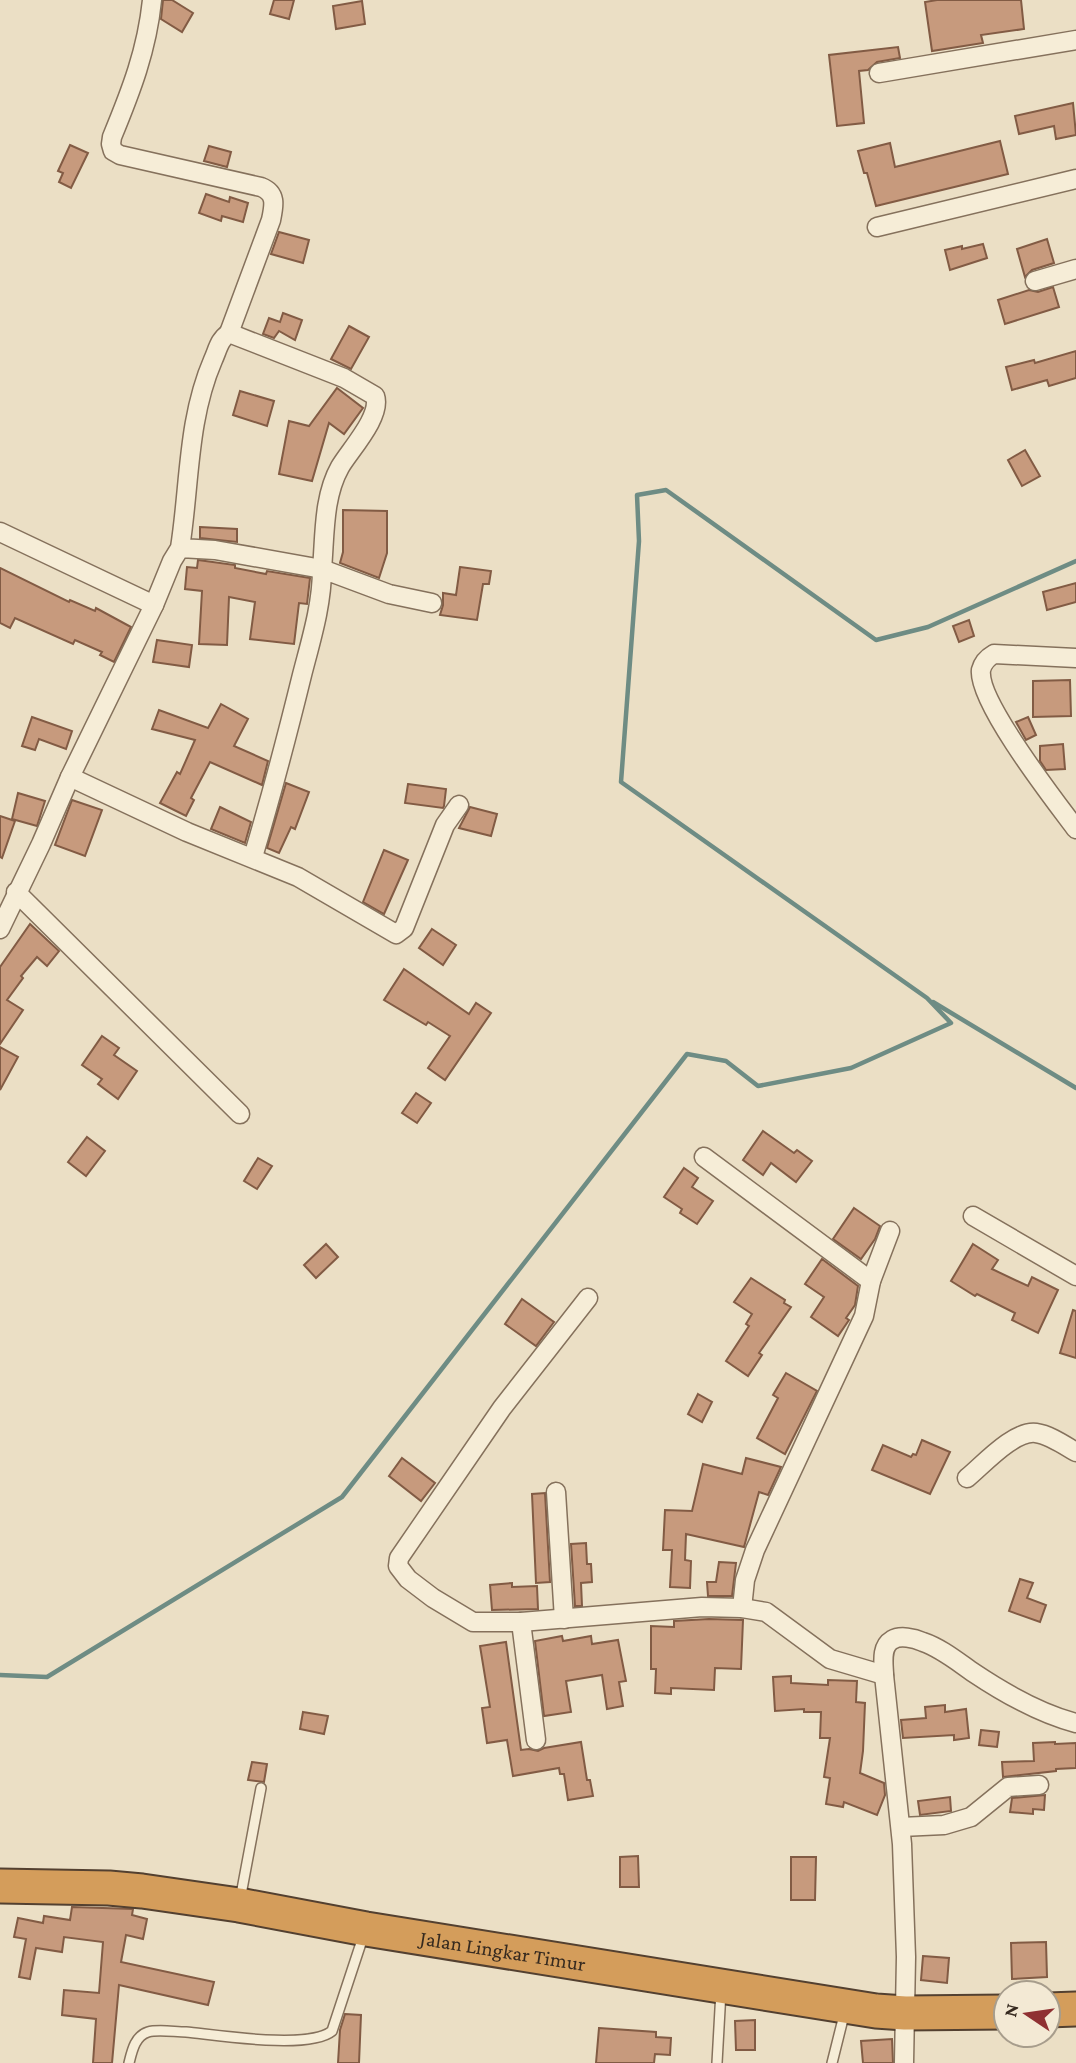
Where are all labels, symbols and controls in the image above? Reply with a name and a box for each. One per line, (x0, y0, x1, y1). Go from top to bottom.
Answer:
street label: Jalan Lingkar Timur (416, 1926, 588, 1976)
north arrow (992, 1979, 1062, 2049)
text: N (999, 2002, 1023, 2019)

